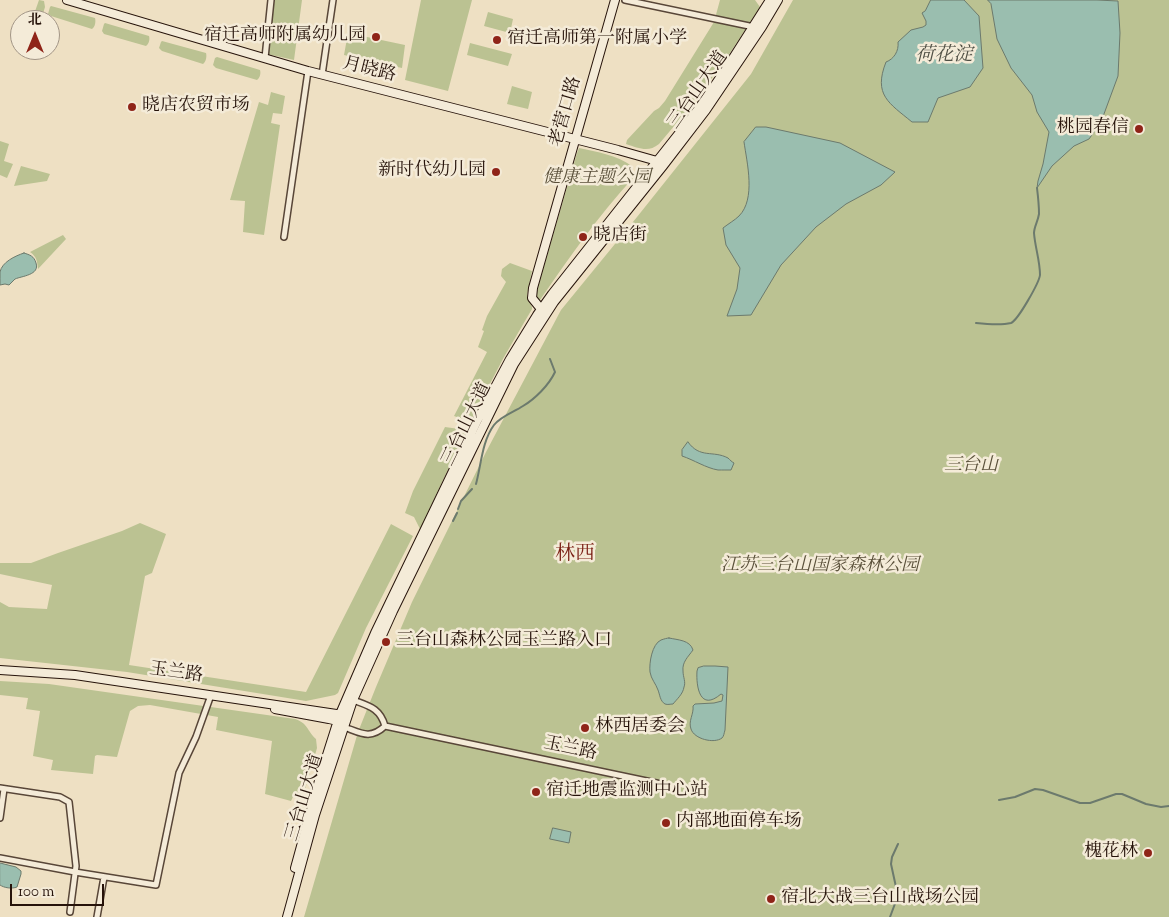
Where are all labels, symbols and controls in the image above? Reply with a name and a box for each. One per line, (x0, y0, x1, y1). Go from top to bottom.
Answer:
north arrow (10, 10, 60, 60)
text: 北 (28, 11, 42, 31)
place label: 宿迁高师附属幼儿园 (204, 26, 366, 48)
place label: 宿迁高师第一附属小学 (507, 29, 687, 51)
marker: 宿迁高师附属幼儿园 (370, 31, 382, 43)
marker: 宿迁高师第一附属小学 (491, 34, 503, 46)
water label: 荷花淀 (916, 46, 972, 68)
street label: 三台山大道 (664, 48, 734, 134)
street label: 月晓路 (340, 54, 398, 88)
street label: 老营口路 (547, 74, 587, 150)
place label: 晓店农贸市场 (142, 96, 250, 118)
marker: 晓店农贸市场 (126, 101, 138, 113)
place label: 桃园春信 (1057, 118, 1129, 140)
marker: 桃园春信 (1133, 123, 1145, 135)
place label: 新时代幼儿园 (378, 161, 486, 183)
marker: 新时代幼儿园 (490, 166, 502, 178)
park label: 健康主题公园 (543, 168, 651, 190)
place label: 晓店街 (593, 226, 647, 248)
marker: 晓店街 (577, 231, 589, 243)
street label: 三台山大道 (439, 380, 497, 470)
park label: 三台山 (944, 456, 998, 478)
district label: 林西 (555, 544, 595, 568)
park label: 江苏三台山国家森林公园 (721, 556, 919, 578)
place label: 三台山森林公园玉兰路入口 (396, 631, 612, 653)
marker: 三台山森林公园玉兰路入口 (380, 636, 392, 648)
street label: 玉兰路 (148, 660, 204, 688)
place label: 林西居委会 (595, 717, 685, 739)
marker: 林西居委会 (579, 722, 591, 734)
street label: 玉兰路 (541, 734, 599, 766)
street label: 三台山大道 (283, 752, 329, 844)
place label: 宿迁地震监测中心站 (546, 781, 708, 803)
marker: 宿迁地震监测中心站 (530, 786, 542, 798)
place label: 内部地面停车场 (676, 812, 802, 834)
marker: 内部地面停车场 (660, 817, 672, 829)
place label: 槐花林 (1084, 842, 1138, 864)
marker: 槐花林 (1142, 847, 1154, 859)
scale bar (12, 874, 106, 906)
text: 100 m (18, 882, 54, 903)
place label: 宿北大战三台山战场公园 (781, 888, 979, 910)
marker: 宿北大战三台山战场公园 (765, 893, 777, 905)

